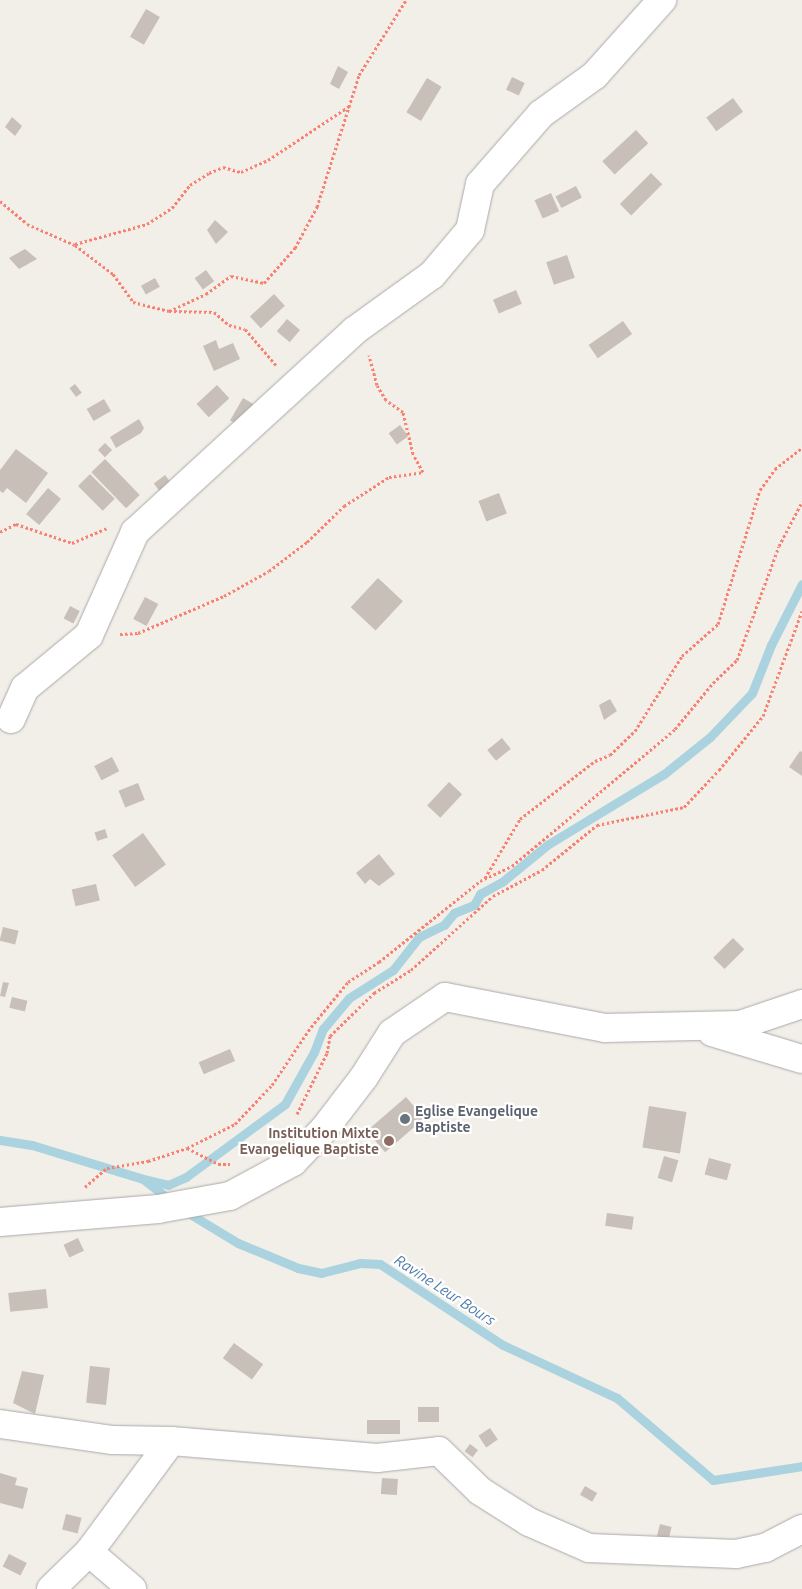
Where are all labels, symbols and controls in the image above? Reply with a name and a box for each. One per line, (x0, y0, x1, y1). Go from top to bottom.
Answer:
place label: Eglise Evangelique Baptiste (415, 1103, 538, 1136)
marker: Eglise Evangelique Baptiste (399, 1113, 411, 1125)
place label: Institution Mixte Evangelique Baptiste (239, 1125, 379, 1158)
marker: Institution Mixte Evangelique Baptiste (383, 1135, 395, 1147)
water label: Ravine Leur Bours (391, 1251, 499, 1329)

